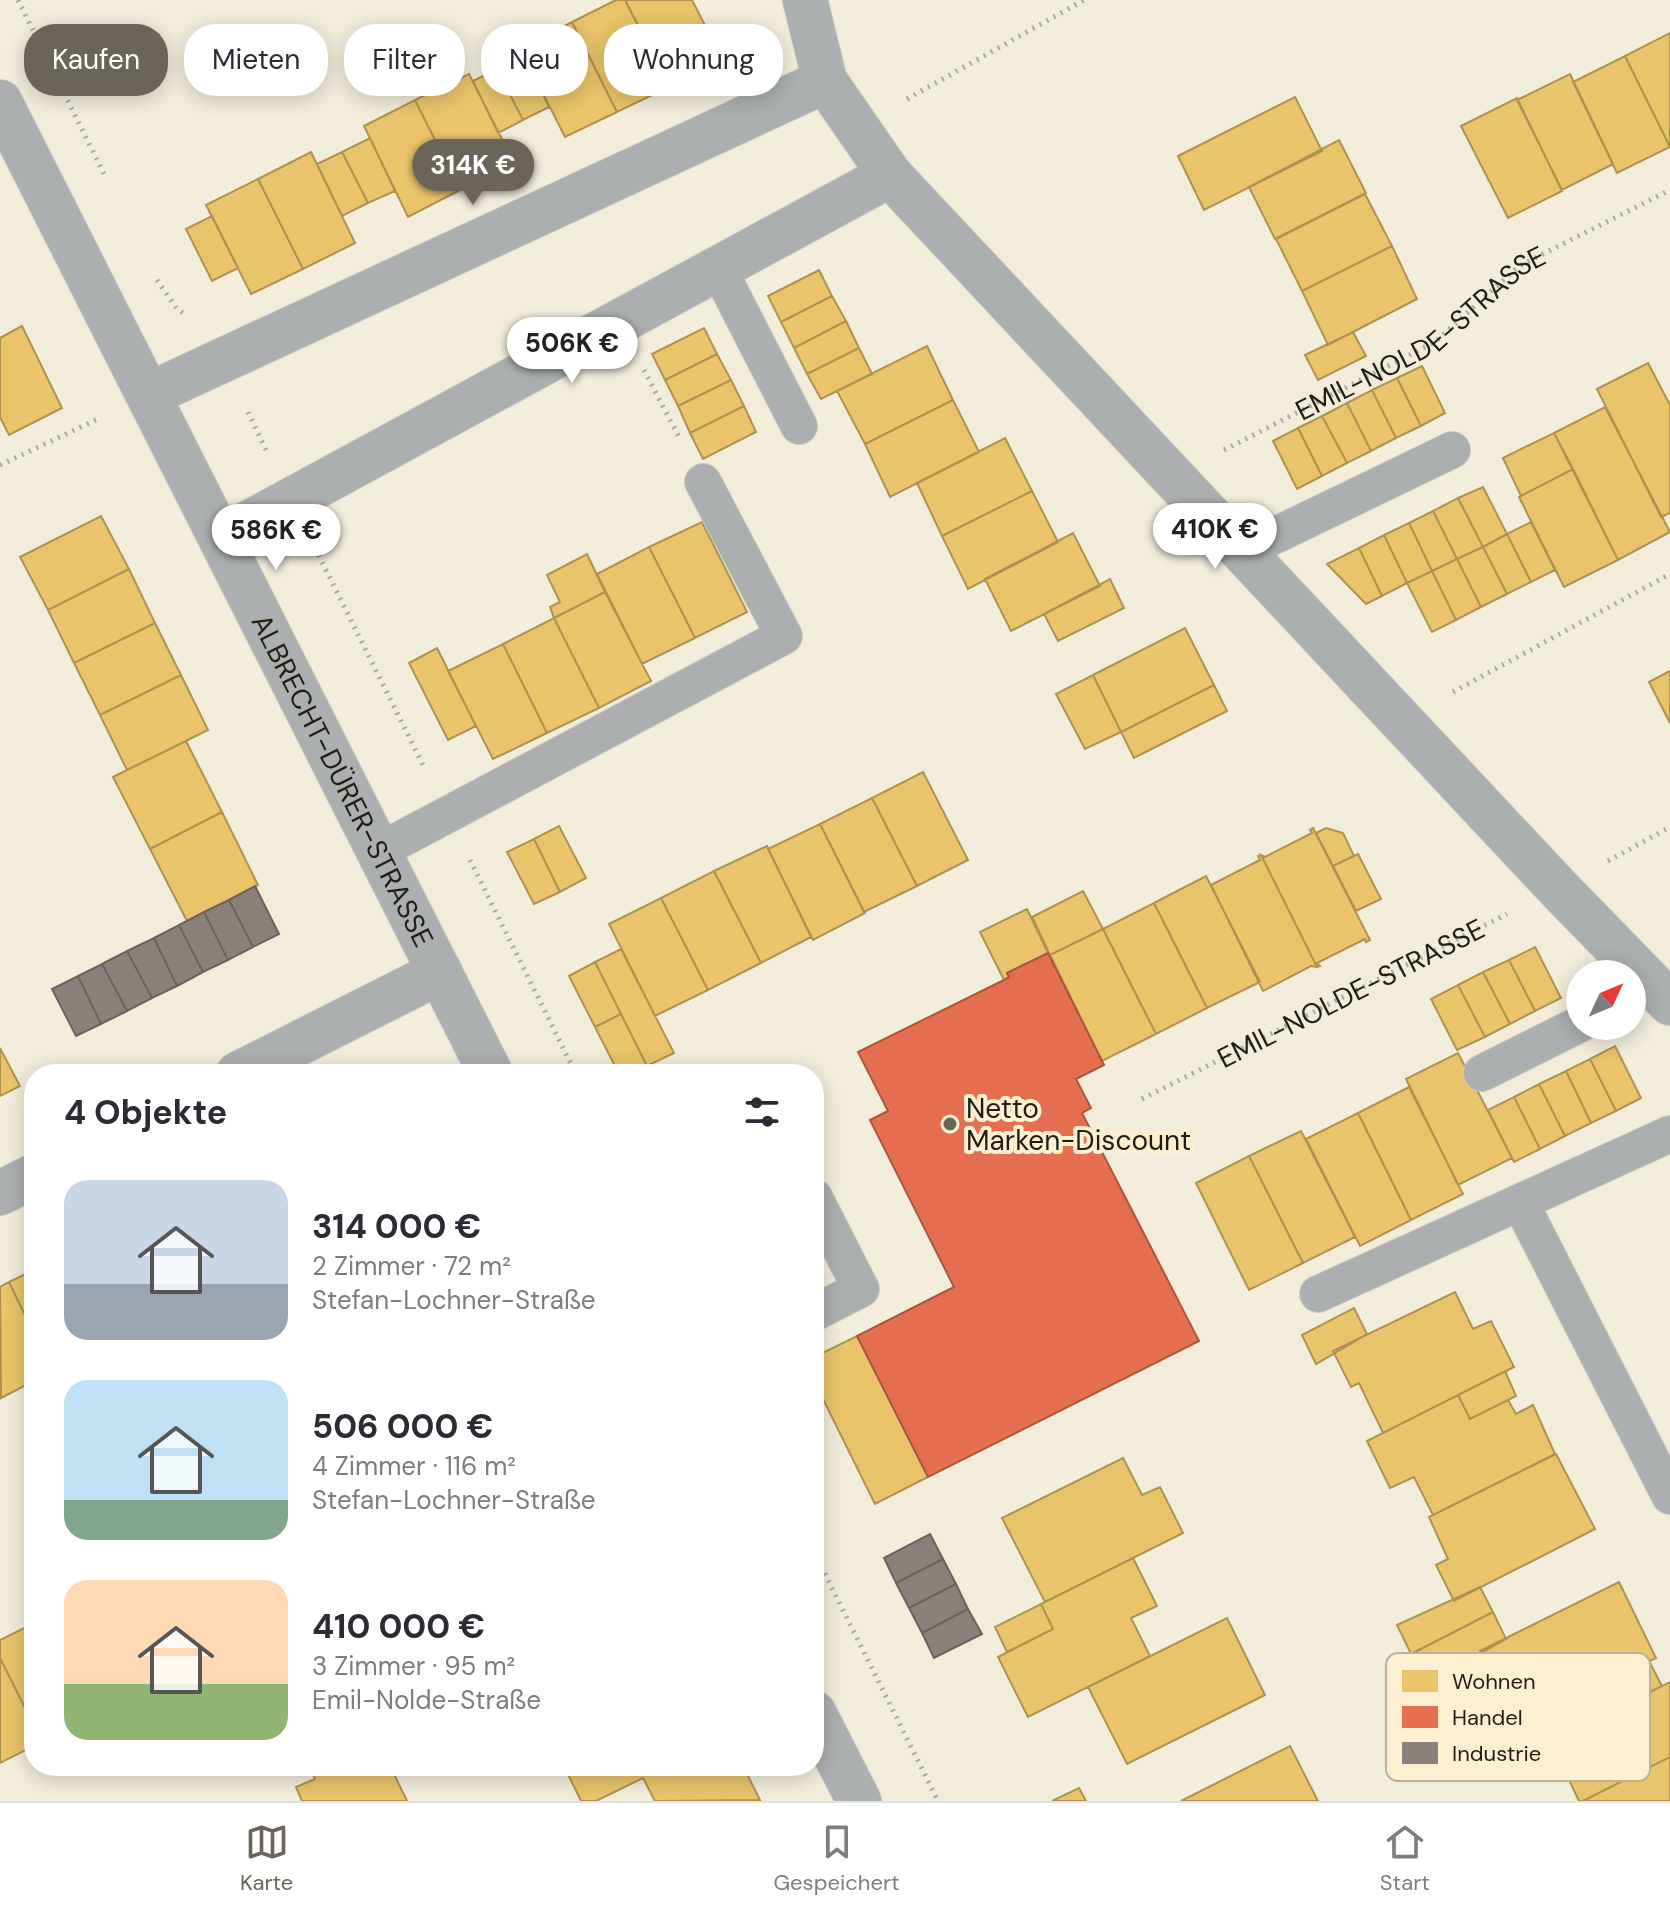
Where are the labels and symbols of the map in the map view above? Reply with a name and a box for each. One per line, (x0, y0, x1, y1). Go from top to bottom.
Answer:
pin: 314K € (408, 139, 538, 207)
street label: EMIL-NOLDE-STRASSE (1289, 237, 1552, 429)
pin: 506K € (507, 317, 637, 385)
pin: 410K € (1150, 503, 1280, 571)
pin: 586K € (211, 504, 341, 572)
street label: ALBRECHT-DÜRER-STRASSE (243, 608, 442, 953)
street label: EMIL-NOLDE-STRASSE (1211, 910, 1491, 1076)
north arrow (1566, 960, 1646, 1040)
place label: Netto Marken-Discount (966, 1090, 1191, 1159)
marker: Netto Marken-Discount (941, 1115, 959, 1133)
legend (1386, 1653, 1650, 1781)
text: Wohnen (1452, 1667, 1536, 1696)
text: Handel (1452, 1703, 1523, 1732)
text: Industrie (1452, 1739, 1541, 1768)

